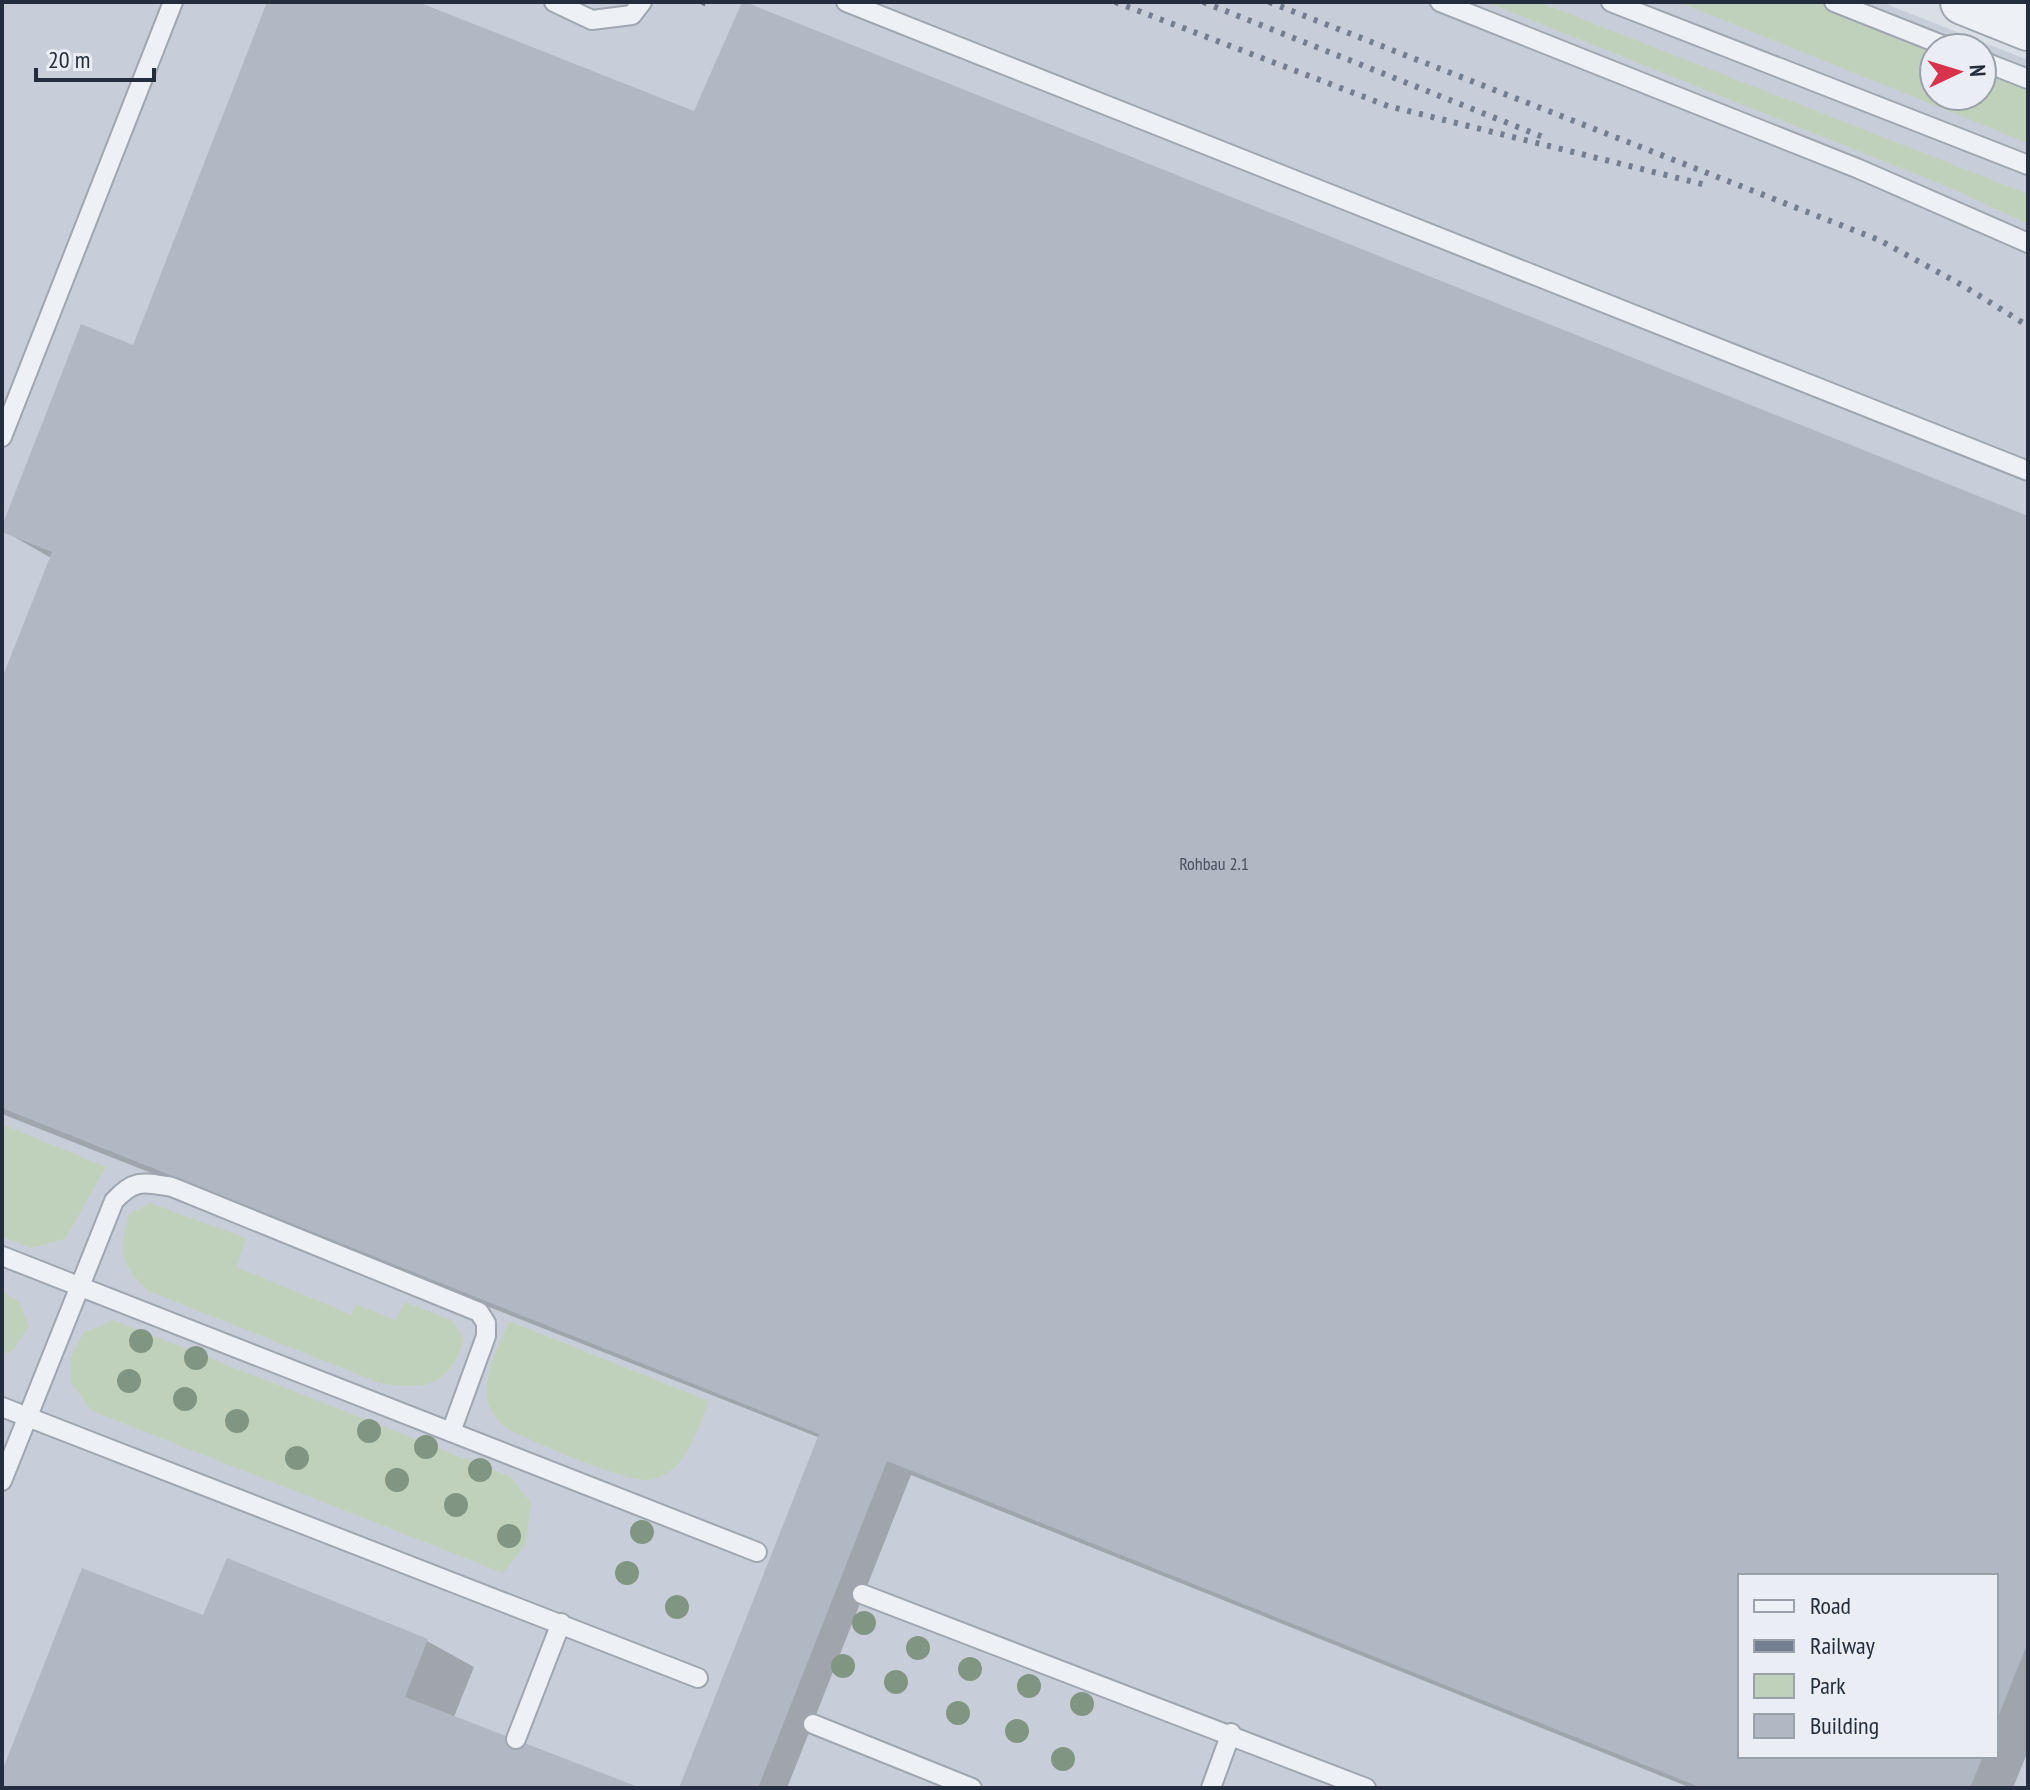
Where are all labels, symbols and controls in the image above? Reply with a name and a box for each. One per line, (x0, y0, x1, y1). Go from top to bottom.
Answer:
scale bar (36, 32, 154, 82)
north arrow (1918, 32, 1998, 112)
text: 20 m (48, 44, 90, 75)
text: N (1964, 64, 1992, 78)
house number: Rohbau 2.1 (1179, 852, 1249, 875)
legend (1738, 1574, 1998, 1758)
text: Road (1810, 1590, 1851, 1621)
text: Railway (1810, 1630, 1875, 1661)
text: Park (1810, 1670, 1846, 1701)
text: Building (1810, 1710, 1879, 1741)

